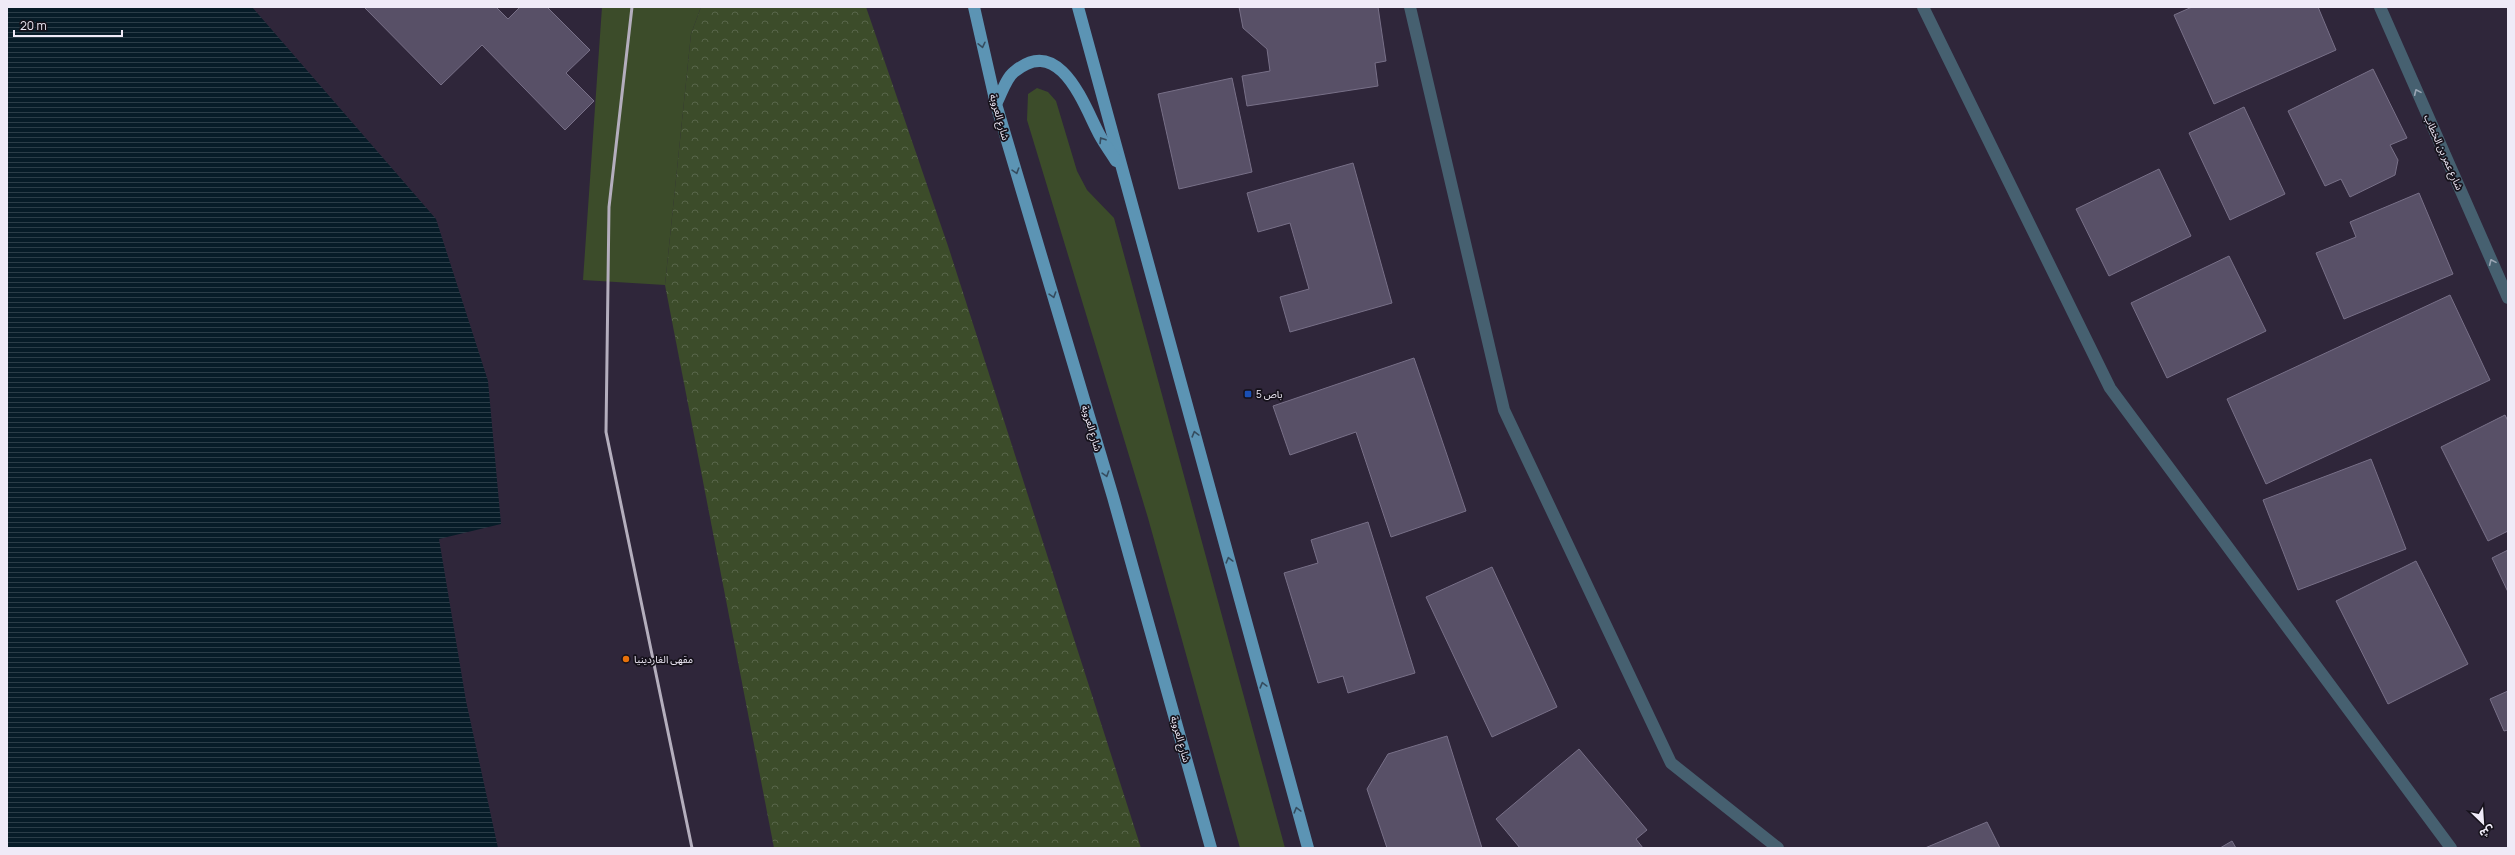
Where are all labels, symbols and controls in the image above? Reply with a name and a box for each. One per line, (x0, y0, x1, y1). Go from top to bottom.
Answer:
scale bar (14, 12, 122, 38)
text: 20 m (20, 17, 47, 34)
one-way arrow (978, 42, 986, 48)
one-way arrow (2414, 88, 2422, 95)
street label: شارع العروبة (986, 92, 1013, 142)
street label: شارع عمر بن الخطاب (2420, 112, 2467, 193)
one-way arrow (1100, 137, 1107, 144)
one-way arrow (1011, 167, 1020, 174)
one-way arrow (2489, 259, 2497, 266)
one-way arrow (1048, 291, 1057, 298)
place label: باص 5 (1256, 387, 1283, 401)
marker: باص 5 (1243, 389, 1253, 399)
street label: شارع العروبة (1077, 403, 1106, 453)
one-way arrow (1191, 431, 1200, 438)
one-way arrow (1101, 470, 1110, 477)
one-way arrow (1225, 556, 1234, 563)
place label: مقهى الغاردينيا (634, 652, 693, 666)
marker: مقهى الغاردينيا (621, 654, 631, 664)
one-way arrow (1259, 682, 1268, 689)
street label: شارع العروبة (1167, 714, 1194, 764)
north arrow (2463, 803, 2503, 843)
one-way arrow (1294, 807, 1302, 814)
text: ش (2477, 823, 2497, 842)

